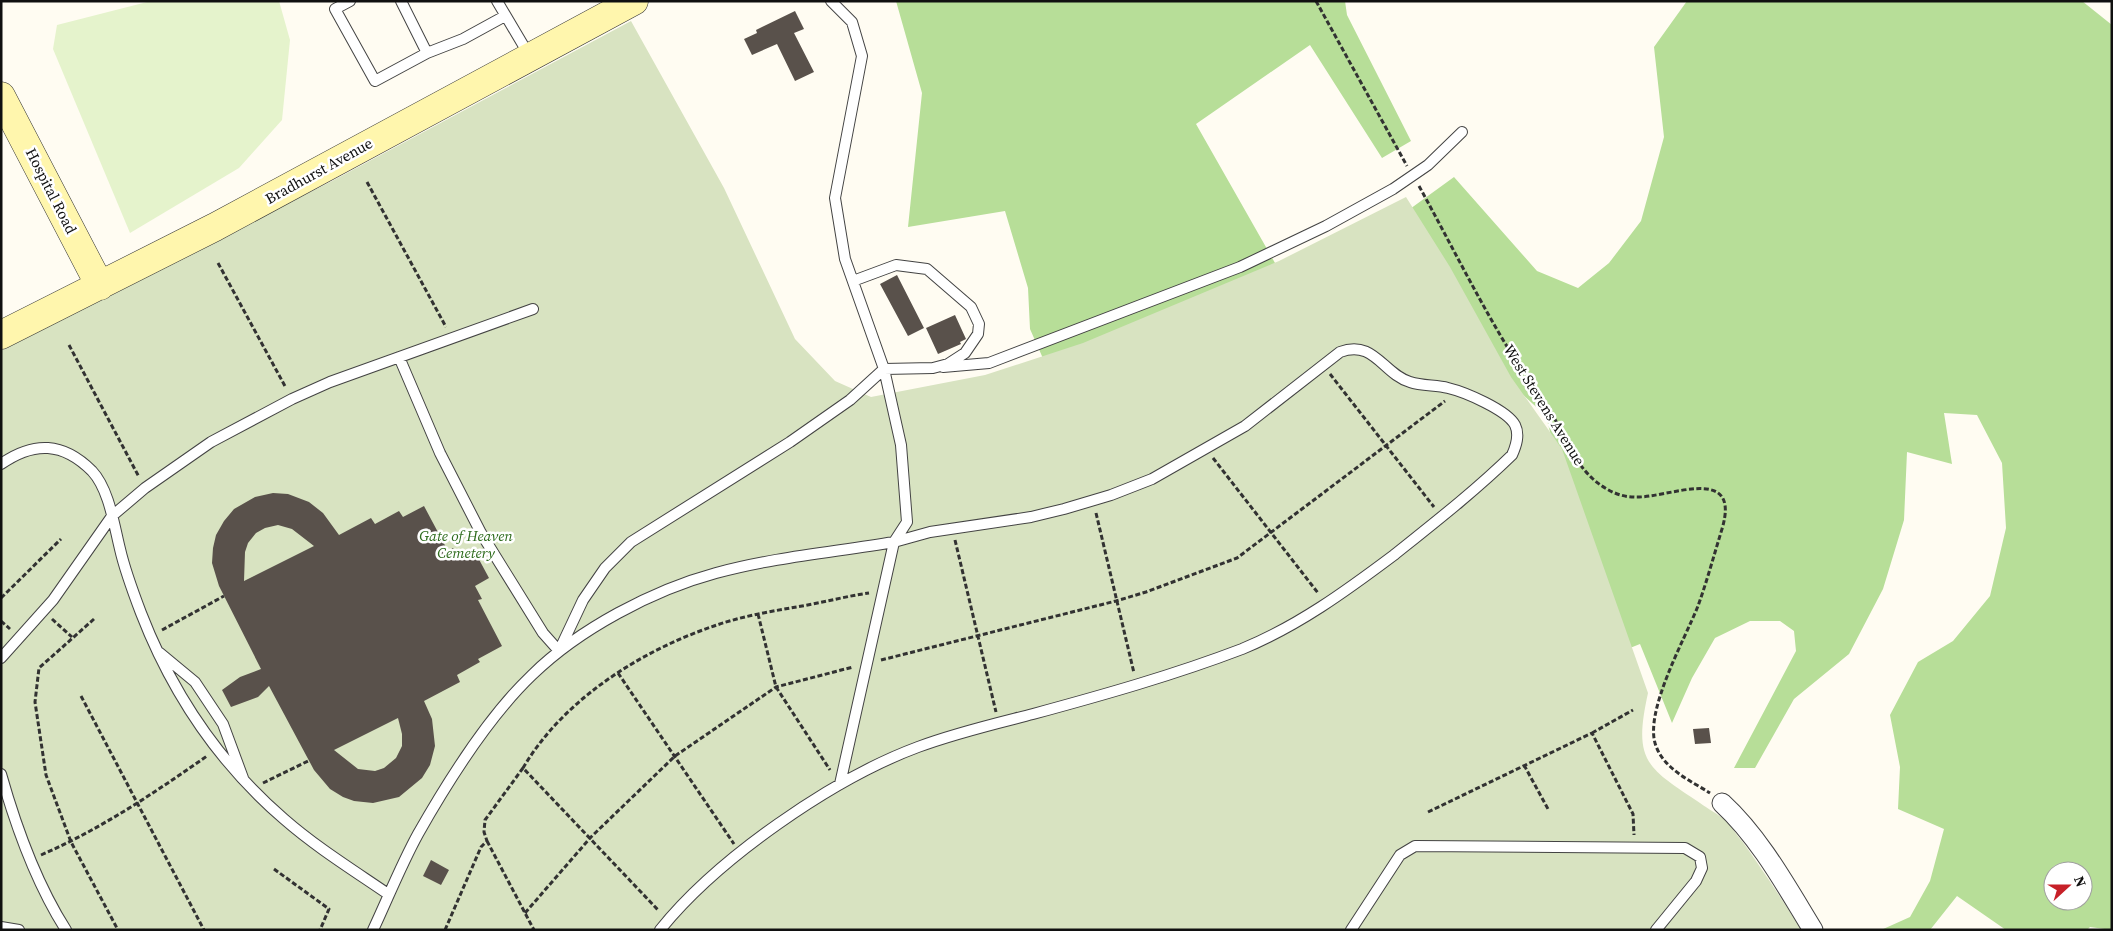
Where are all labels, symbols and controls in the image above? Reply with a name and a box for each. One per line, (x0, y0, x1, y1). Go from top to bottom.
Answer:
street label: Bradhurst Avenue (261, 132, 377, 209)
street label: Hospital Road (21, 144, 82, 238)
street label: West Stevens Avenue (1499, 340, 1590, 470)
park label: Gate of Heaven Cemetery (419, 525, 513, 563)
north arrow (2043, 861, 2093, 911)
text: N (2069, 873, 2091, 890)

